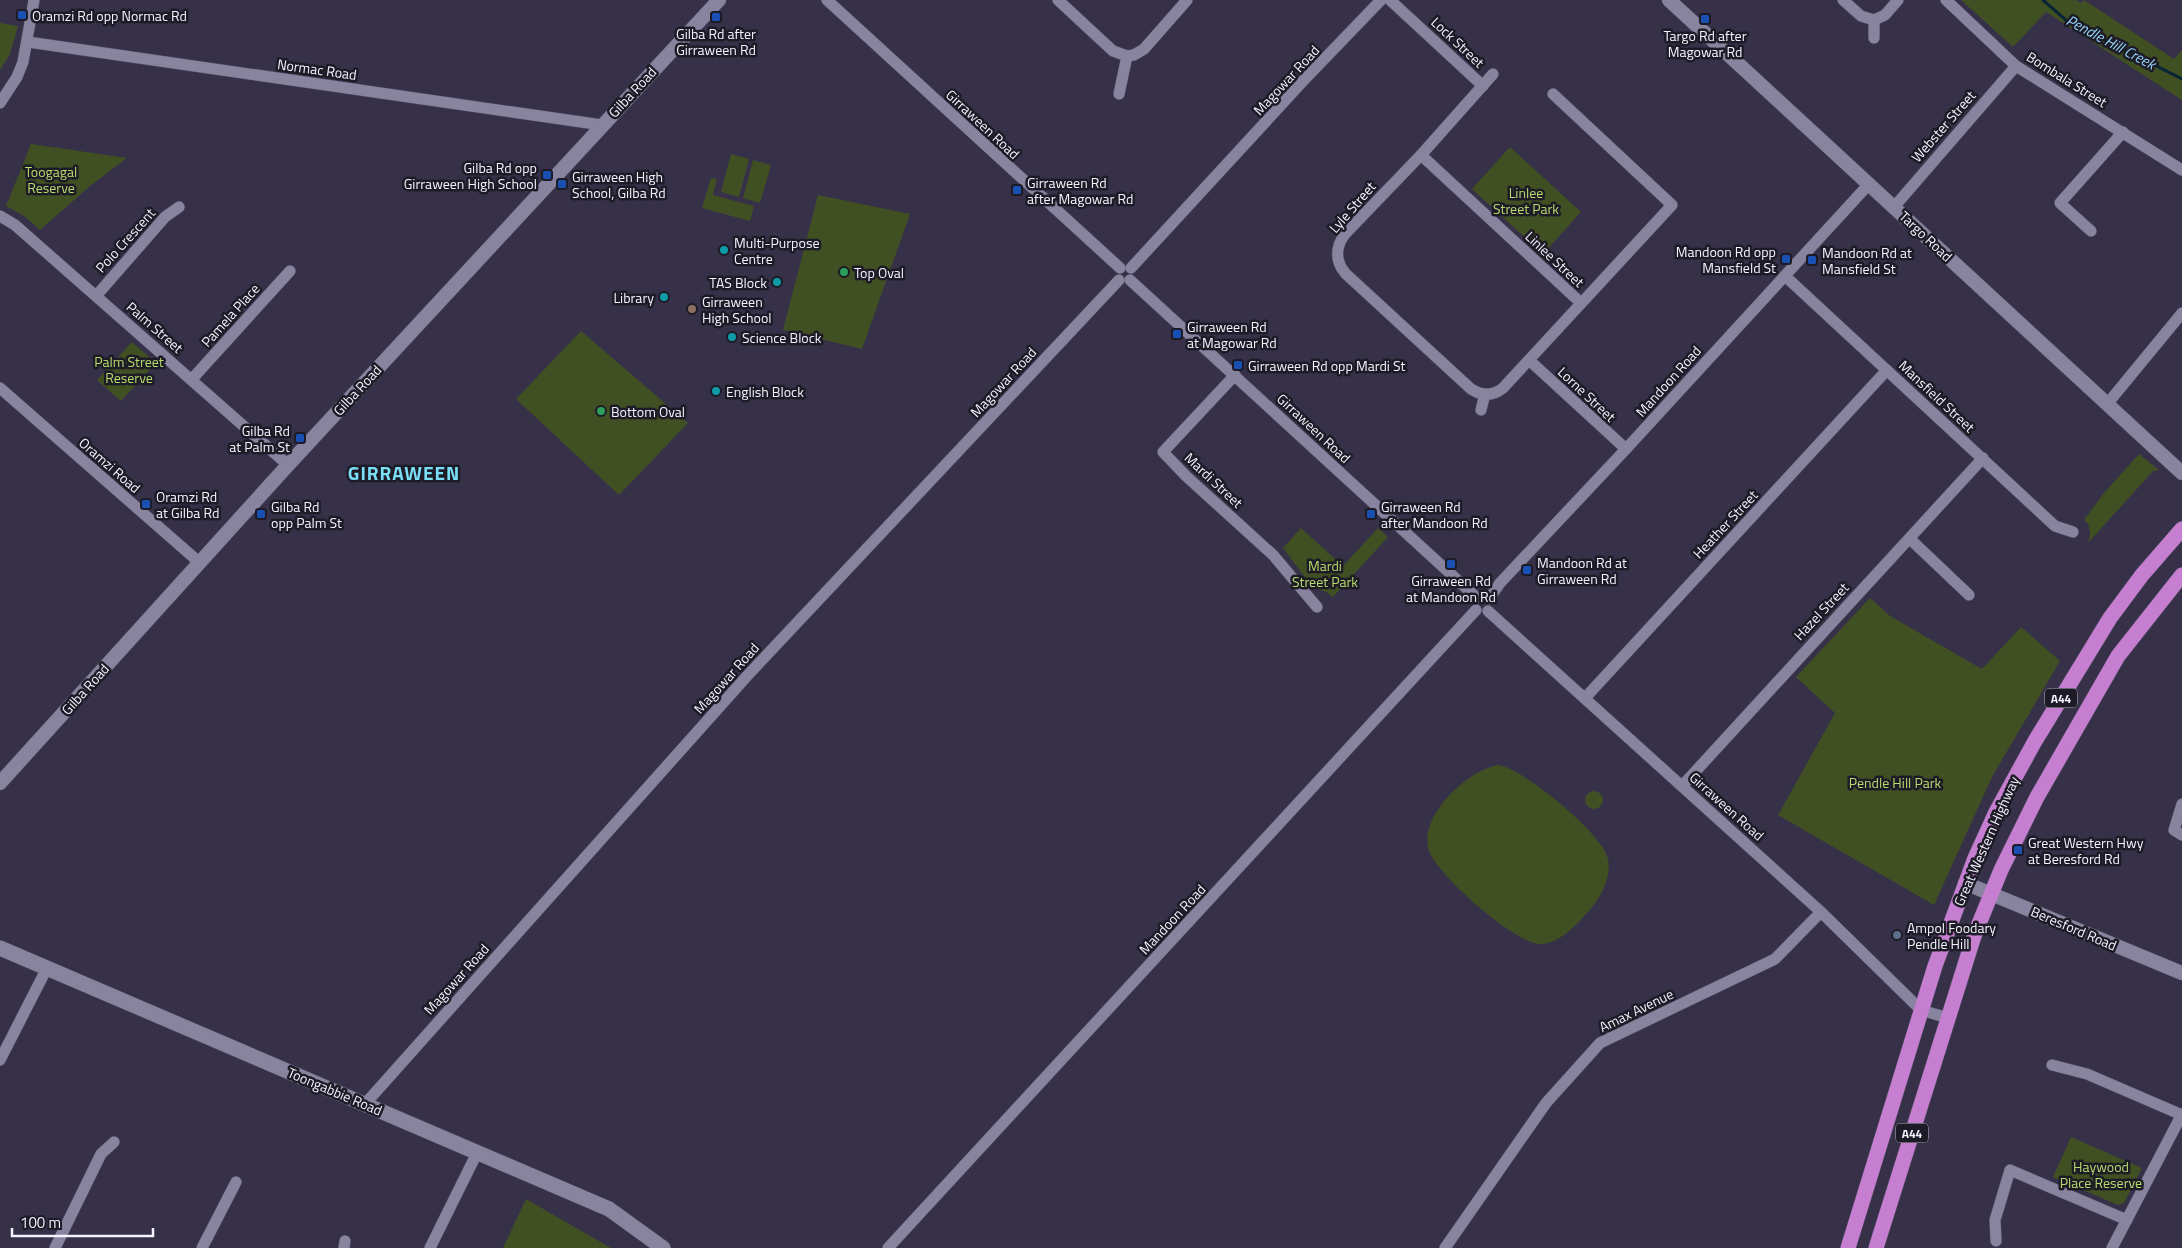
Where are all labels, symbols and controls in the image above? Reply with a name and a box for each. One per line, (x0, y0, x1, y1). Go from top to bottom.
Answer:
place label: Oramzi Rd opp Normac Rd (32, 5, 187, 26)
marker: Oramzi Rd opp Normac Rd (16, 9, 28, 21)
water label: Pendle Hill Creek (2062, 9, 2162, 76)
marker: Gilba Rd after Girraween Rd (710, 11, 722, 23)
street label: Lock Street (1427, 12, 1489, 72)
marker: Targo Rd after Magowar Rd (1699, 13, 1711, 25)
place label: Gilba Rd after Girraween Rd (676, 23, 756, 60)
place label: Targo Rd after Magowar Rd (1663, 25, 1747, 62)
street label: Magowar Road (1248, 40, 1324, 120)
street label: Bombala Street (2023, 46, 2111, 112)
street label: Normac Road (276, 53, 358, 85)
street label: Gilba Road (603, 62, 661, 122)
street label: Girraween Road (941, 84, 1025, 164)
street label: Webster Street (1906, 85, 1980, 167)
place label: Gilba Rd opp Girraween High School (404, 157, 537, 194)
park label: Toogagal Reserve (25, 161, 77, 198)
place label: Girraween High School, Gilba Rd (572, 166, 666, 203)
marker: Gilba Rd opp Girraween High School (541, 169, 553, 181)
place label: Girraween Rd after Magowar Rd (1027, 172, 1133, 209)
street label: Lyle Street (1324, 177, 1380, 237)
marker: Girraween High School, Gilba Rd (556, 178, 568, 190)
park label: Linlee Street Park (1493, 182, 1559, 219)
marker: Girraween Rd after Magowar Rd (1011, 184, 1023, 196)
street label: Polo Crescent (90, 203, 160, 277)
street label: Targo Road (1895, 206, 1957, 266)
street label: Linlee Street (1521, 226, 1589, 292)
place label: Multi-Purpose Centre (734, 232, 819, 269)
place label: Mandoon Rd opp Mansfield St (1676, 241, 1776, 278)
place label: Mandoon Rd at Mansfield St (1822, 242, 1912, 279)
marker: Multi-Purpose Centre (718, 244, 730, 256)
marker: Mandoon Rd opp Mansfield St (1780, 253, 1792, 265)
marker: Mandoon Rd at Mansfield St (1806, 254, 1818, 266)
place label: Top Oval (854, 262, 904, 283)
marker: Top Oval (838, 266, 850, 278)
place label: TAS Block (709, 272, 767, 293)
marker: TAS Block (771, 276, 783, 288)
street label: Pamela Place (196, 279, 264, 351)
place label: Library (613, 287, 654, 308)
marker: Library (658, 291, 670, 303)
place label: Girraween High School (702, 291, 772, 328)
street label: Palm Street (122, 296, 188, 358)
marker: Girraween High School (686, 303, 698, 315)
place label: Girraween Rd at Magowar Rd (1187, 316, 1277, 353)
place label: Science Block (742, 327, 822, 348)
marker: Girraween Rd at Magowar Rd (1171, 328, 1183, 340)
marker: Science Block (726, 331, 738, 343)
street label: Mandoon Road (1630, 341, 1706, 421)
street label: Magowar Road (965, 342, 1041, 422)
park label: Palm Street Reserve (94, 351, 164, 388)
place label: Girraween Rd opp Mardi St (1248, 355, 1405, 376)
street label: Mansfield Street (1894, 355, 1980, 437)
marker: Girraween Rd opp Mardi St (1232, 359, 1244, 371)
street label: Gilba Road (328, 360, 386, 420)
street label: Lorne Street (1553, 362, 1621, 427)
place label: English Block (726, 381, 804, 402)
marker: English Block (710, 385, 722, 397)
street label: Girraween Road (1272, 388, 1356, 468)
place label: Bottom Oval (611, 401, 685, 422)
marker: Bottom Oval (595, 405, 607, 417)
place label: Gilba Rd at Palm St (229, 420, 290, 457)
street label: Oramzi Road (75, 432, 145, 498)
marker: Gilba Rd at Palm St (294, 432, 306, 444)
street label: Mardi Street (1180, 447, 1248, 513)
district label: GIRRAWEEN (348, 458, 460, 487)
street label: Heather Street (1688, 485, 1762, 563)
place label: Oramzi Rd at Gilba Rd (156, 486, 219, 523)
place label: Gilba Rd opp Palm St (271, 496, 342, 533)
place label: Girraween Rd after Mandoon Rd (1381, 496, 1488, 533)
marker: Oramzi Rd at Gilba Rd (140, 498, 152, 510)
marker: Gilba Rd opp Palm St (255, 508, 267, 520)
marker: Girraween Rd after Mandoon Rd (1365, 508, 1377, 520)
place label: Mandoon Rd at Girraween Rd (1537, 552, 1627, 589)
park label: Mardi Street Park (1292, 555, 1358, 592)
marker: Girraween Rd at Mandoon Rd (1445, 558, 1457, 570)
marker: Mandoon Rd at Girraween Rd (1521, 564, 1533, 576)
place label: Girraween Rd at Mandoon Rd (1406, 570, 1496, 607)
street label: Hazel Street (1789, 577, 1853, 645)
street label: Magowar Road (688, 638, 764, 718)
street label: Gilba Road (56, 659, 114, 719)
road number: A44 (2045, 688, 2077, 708)
street label: Girraween Road (1685, 767, 1769, 845)
park label: Pendle Hill Park (1849, 772, 1942, 793)
street label: Great Western Highway (1948, 773, 2024, 909)
place label: Great Western Hwy at Beresford Rd (2028, 832, 2144, 869)
marker: Great Western Hwy at Beresford Rd (2012, 844, 2024, 856)
street label: Mandoon Road (1134, 879, 1210, 959)
street label: Beresford Road (2028, 900, 2120, 956)
place label: Ampol Foodary Pendle Hill (1907, 917, 1996, 954)
marker: Ampol Foodary Pendle Hill (1891, 929, 1903, 941)
street label: Magowar Road (418, 939, 494, 1019)
street label: Amax Avenue (1595, 983, 1677, 1037)
street label: Toongabbie Road (284, 1062, 386, 1120)
road number: A44 (1896, 1124, 1928, 1142)
park label: Haywood Place Reserve (2060, 1156, 2142, 1193)
scale bar (12, 1206, 154, 1238)
text: 100 m (20, 1211, 61, 1234)

